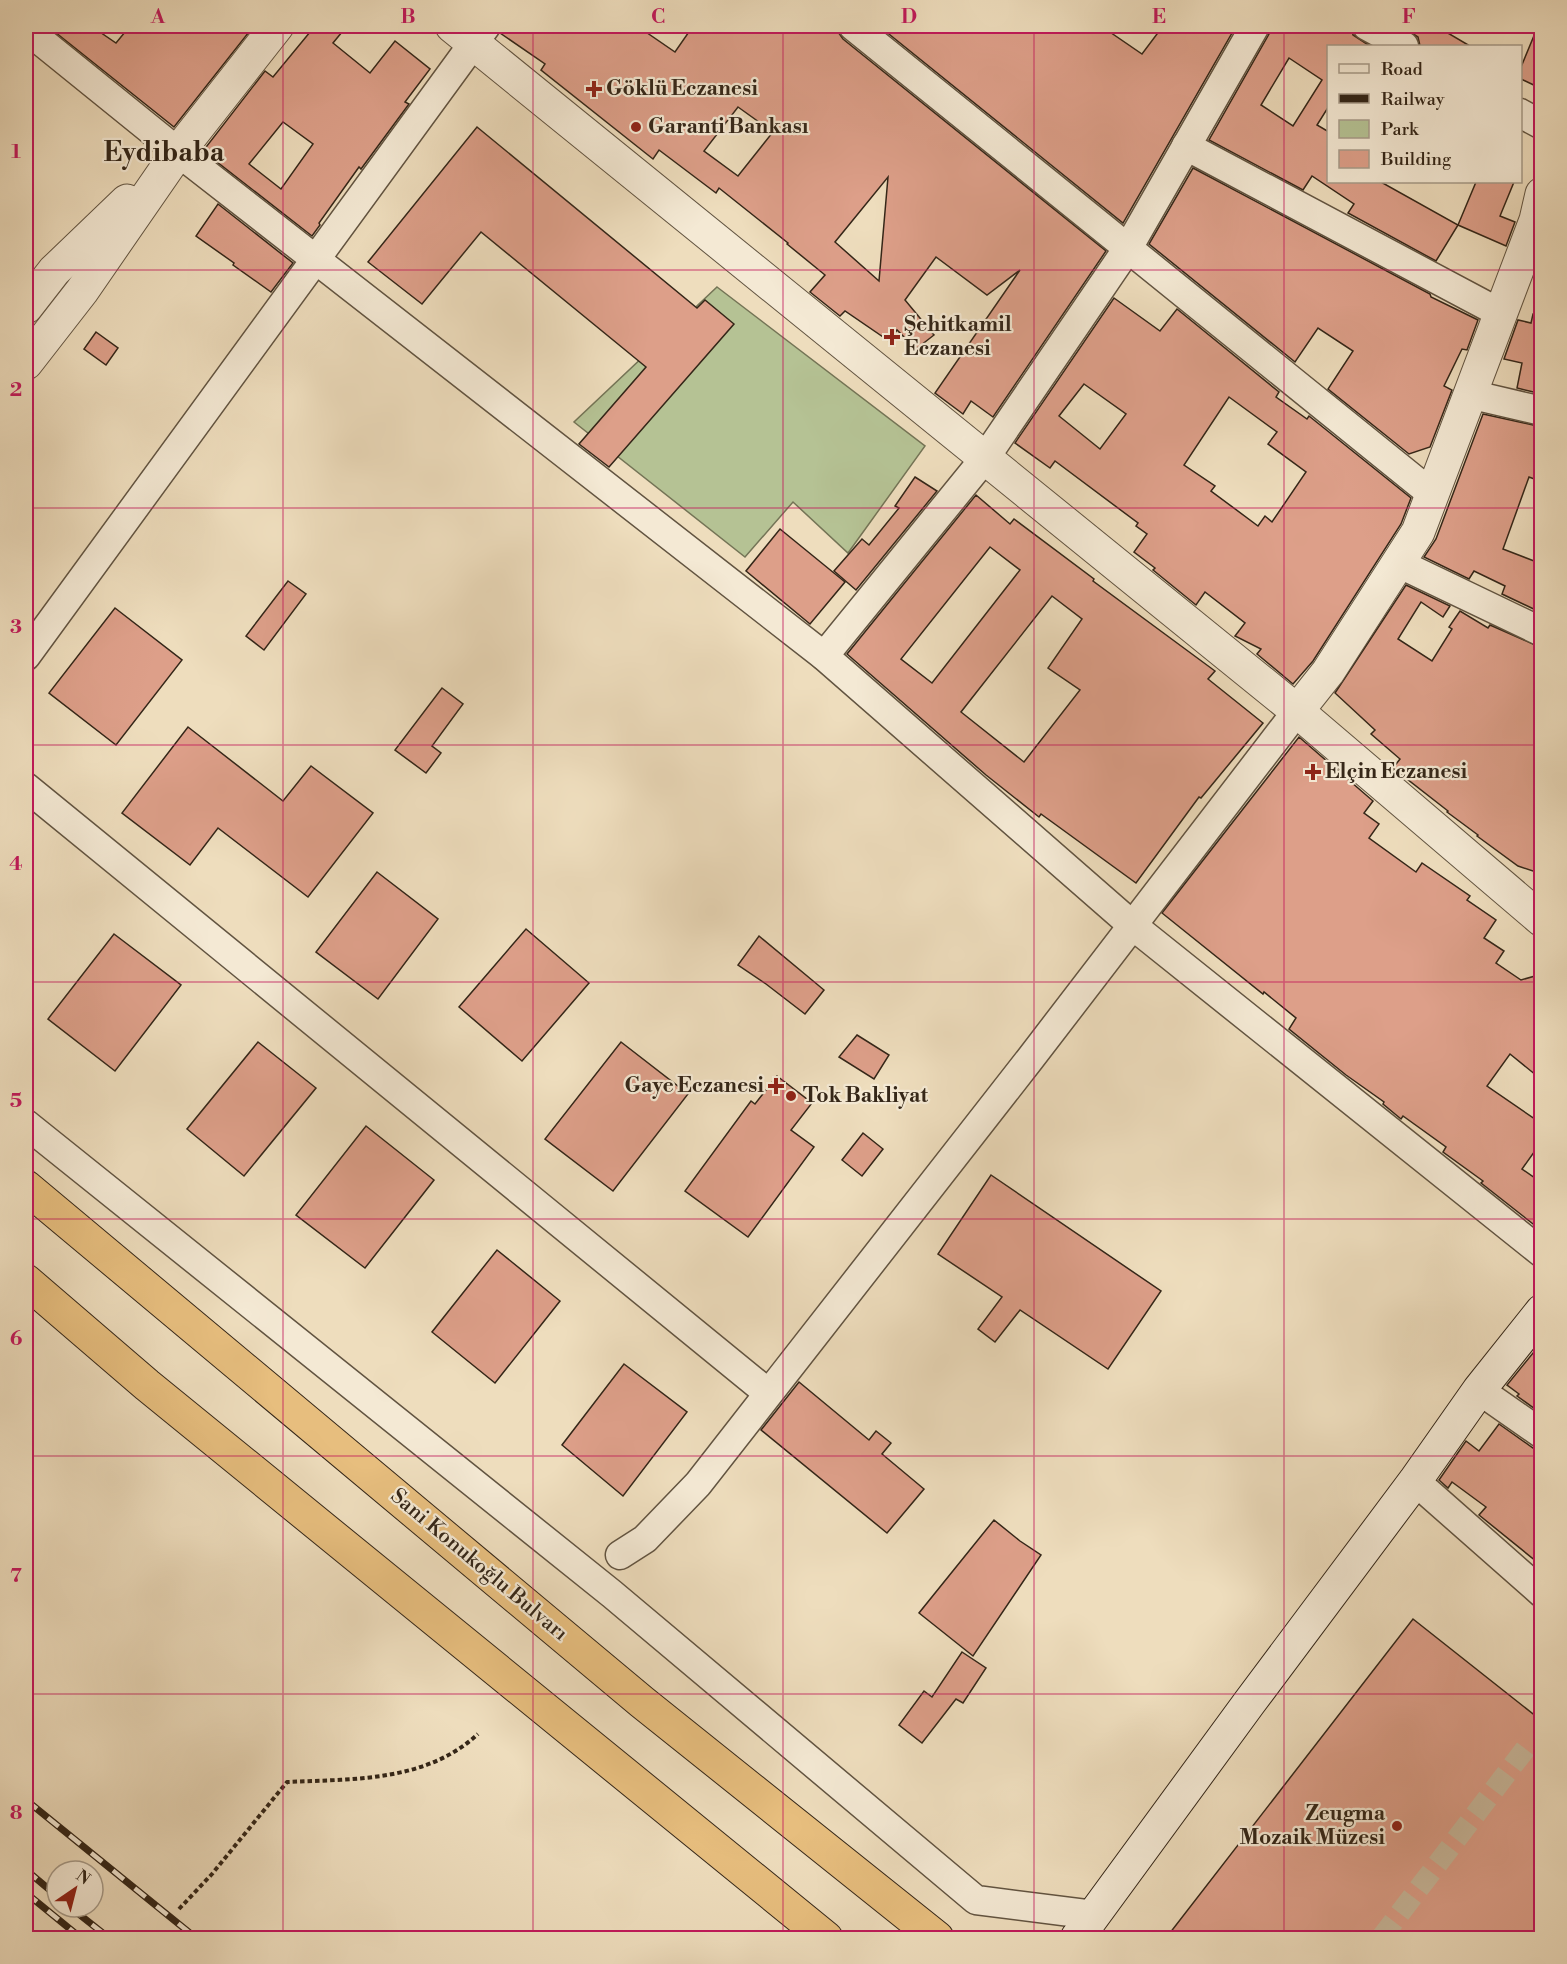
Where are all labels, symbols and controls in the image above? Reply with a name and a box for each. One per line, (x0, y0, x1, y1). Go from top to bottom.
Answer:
text: A (150, 5, 166, 30)
text: B (400, 5, 416, 30)
text: C (651, 5, 665, 30)
text: D (901, 5, 917, 30)
text: E (1152, 5, 1166, 30)
text: F (1402, 5, 1416, 30)
legend (1327, 45, 1522, 183)
text: Road (1381, 58, 1424, 81)
place label: Göklü Eczanesi (606, 76, 758, 102)
marker: Göklü Eczanesi (587, 82, 601, 96)
text: Railway (1381, 88, 1445, 111)
place label: Garanti Bankası (648, 114, 809, 140)
text: Park (1381, 118, 1420, 141)
marker: Garanti Bankası (629, 120, 643, 134)
district label: Eydibaba (104, 136, 225, 170)
text: 1 (11, 140, 21, 165)
text: Building (1380, 148, 1452, 171)
place label: Şehitkamil Eczanesi (904, 312, 1012, 362)
marker: Şehitkamil Eczanesi (885, 330, 899, 344)
text: 2 (10, 378, 22, 403)
text: 3 (10, 615, 22, 640)
place label: Elçin Eczanesi (1325, 759, 1467, 785)
marker: Elçin Eczanesi (1306, 765, 1320, 779)
text: 4 (9, 852, 23, 877)
place label: Gaye Eczanesi (625, 1073, 764, 1099)
marker: Gaye Eczanesi (769, 1079, 783, 1093)
place label: Tok Bakliyat (803, 1083, 928, 1109)
text: 5 (10, 1089, 22, 1114)
marker: Tok Bakliyat (784, 1089, 798, 1103)
text: 6 (10, 1327, 23, 1352)
street label: Sani Konukoğlu Bulvarı (385, 1483, 573, 1647)
text: 7 (10, 1564, 22, 1589)
text: 8 (10, 1801, 23, 1826)
place label: Zeugma Mozaik Müzesi (1239, 1801, 1386, 1851)
marker: Zeugma Mozaik Müzesi (1390, 1819, 1404, 1833)
north arrow (45, 1859, 105, 1919)
text: N (72, 1866, 94, 1890)

